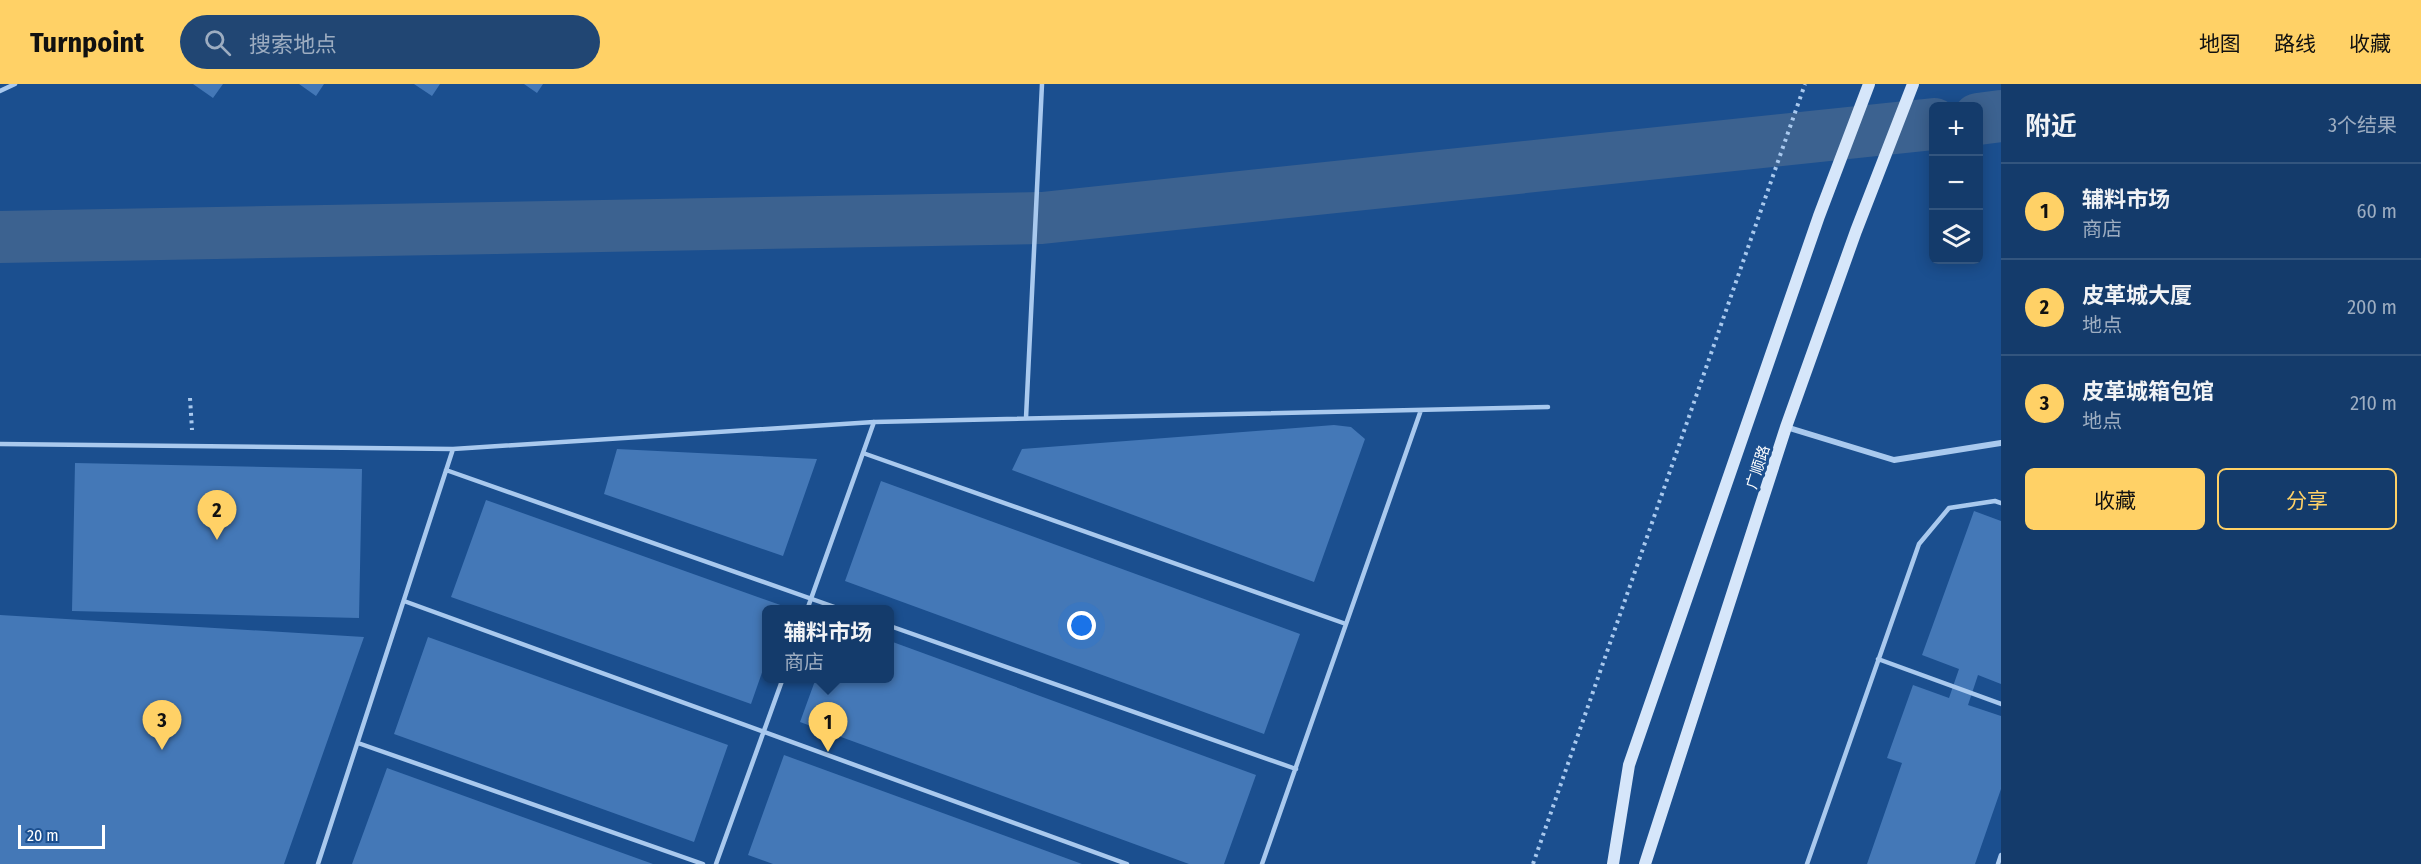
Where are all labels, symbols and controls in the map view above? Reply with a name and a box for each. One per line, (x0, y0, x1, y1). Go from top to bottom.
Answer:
search box (180, 15, 600, 69)
text: Turnpoint (30, 26, 144, 59)
icon: search (201, 26, 234, 59)
text: 搜索地点 (249, 31, 337, 58)
text: 地图 (2199, 31, 2241, 57)
text: 路线 (2274, 31, 2316, 57)
text: 收藏 (2349, 31, 2391, 57)
map controls (1929, 102, 1983, 264)
button: + (1929, 102, 1983, 156)
text: 附近 (2025, 111, 2077, 142)
text: 3个结果 (2328, 113, 2397, 137)
button: − (1929, 156, 1983, 210)
text: 辅料市场 (2082, 186, 2170, 213)
text: 1 (2040, 199, 2049, 223)
text: 60 m (2357, 199, 2397, 223)
button: layers (1929, 210, 1983, 264)
text: 商店 (2082, 217, 2122, 241)
text: 皮革城大厦 (2082, 282, 2192, 309)
text: 2 (2040, 295, 2049, 319)
text: 200 m (2347, 295, 2397, 319)
text: 地点 (2082, 313, 2122, 337)
text: 皮革城箱包馆 (2082, 378, 2214, 405)
text: 3 (2040, 391, 2049, 415)
text: 210 m (2350, 391, 2397, 415)
text: 地点 (2082, 409, 2122, 433)
street label: 广顺路 (1742, 443, 1774, 491)
button: 收藏 (2025, 468, 2205, 530)
button: 分享 (2217, 468, 2397, 530)
pin: 2 (198, 490, 236, 540)
popup (762, 605, 894, 683)
your location (1067, 611, 1096, 640)
text: 辅料市场 (784, 619, 872, 646)
text: 商店 (784, 650, 824, 674)
pin: 3 (142, 700, 182, 750)
pin: 1 (808, 702, 848, 752)
scale bar (18, 822, 105, 850)
text: 20 m (27, 826, 58, 845)

